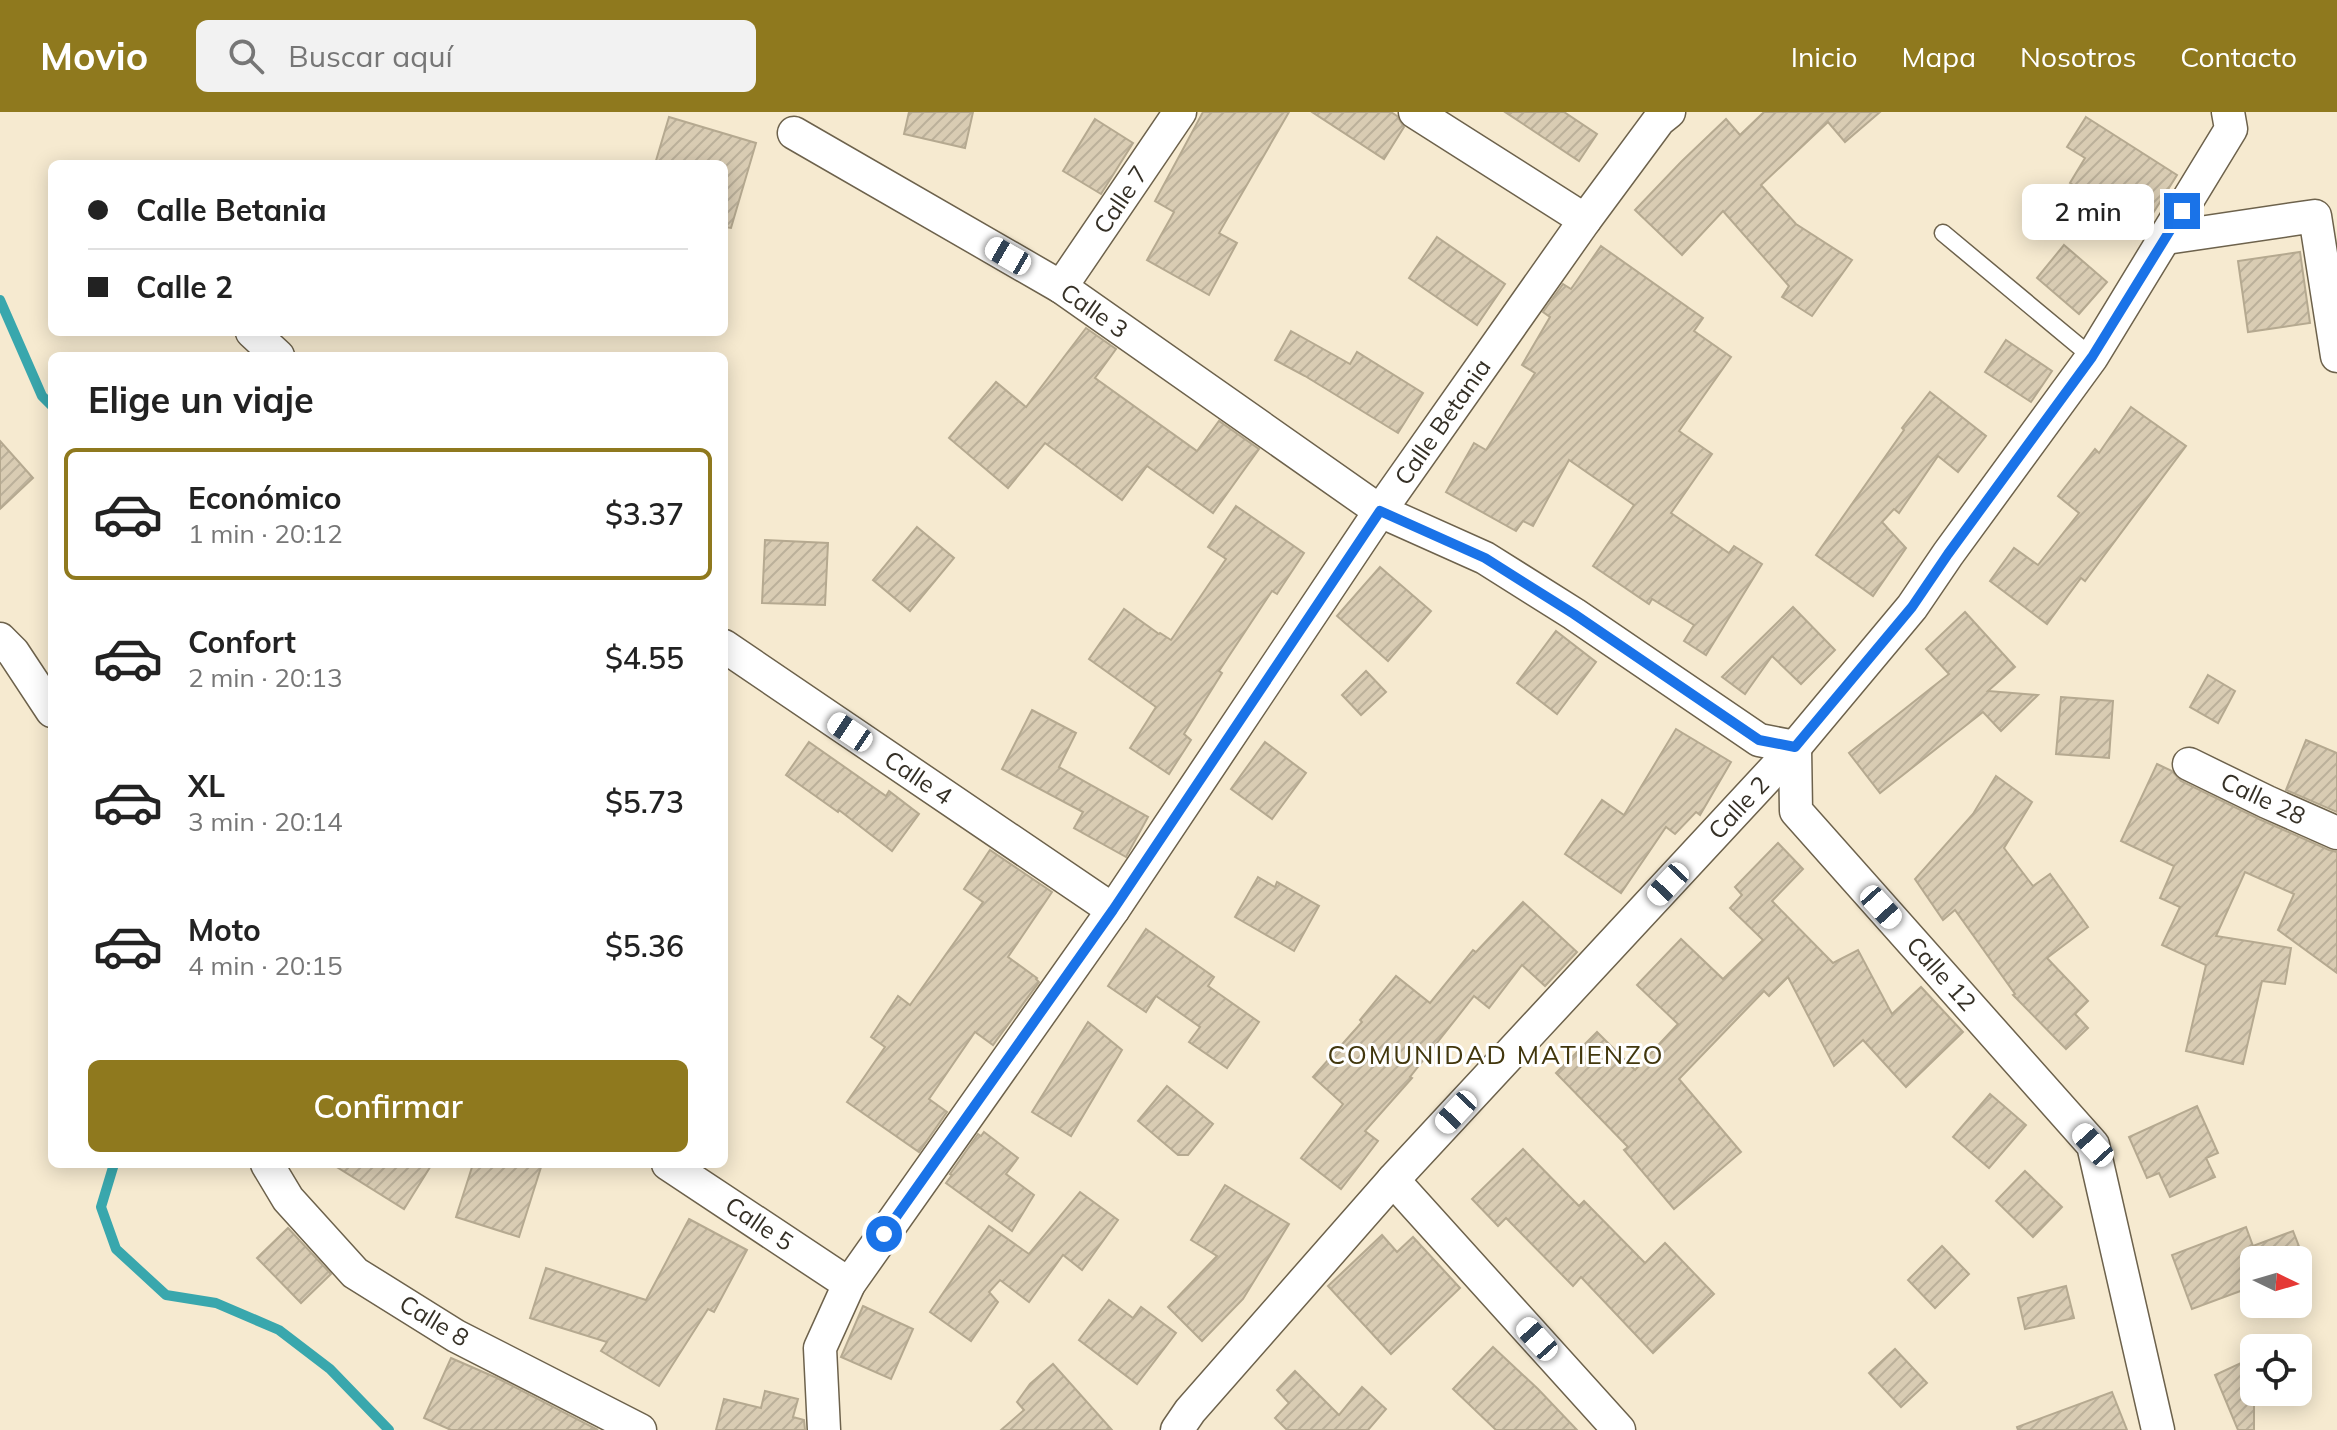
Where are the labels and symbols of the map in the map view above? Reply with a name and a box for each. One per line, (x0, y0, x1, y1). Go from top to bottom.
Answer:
street label: Calle 7 (1087, 160, 1154, 239)
callout: 2 min (2022, 183, 2154, 239)
route end (2164, 193, 2200, 229)
car (981, 234, 1035, 278)
street label: Calle 3 (1055, 276, 1134, 344)
street label: Calle Betania (1388, 352, 1497, 490)
car (823, 709, 877, 755)
street label: Calle 4 (879, 744, 958, 811)
street label: Calle 28 (2216, 765, 2311, 831)
street label: Calle 2 (1702, 769, 1775, 845)
car (1643, 858, 1693, 910)
car (1856, 881, 1906, 933)
street label: Calle 12 (1900, 930, 1983, 1017)
district label: COMUNIDAD MATIENZO (1328, 1038, 1664, 1071)
car (1431, 1086, 1481, 1138)
car (2068, 1119, 2118, 1171)
street label: Calle 5 (720, 1190, 799, 1257)
route start (866, 1216, 902, 1252)
north arrow (2240, 1246, 2312, 1318)
street label: Calle 8 (394, 1288, 475, 1352)
car (1512, 1313, 1562, 1365)

